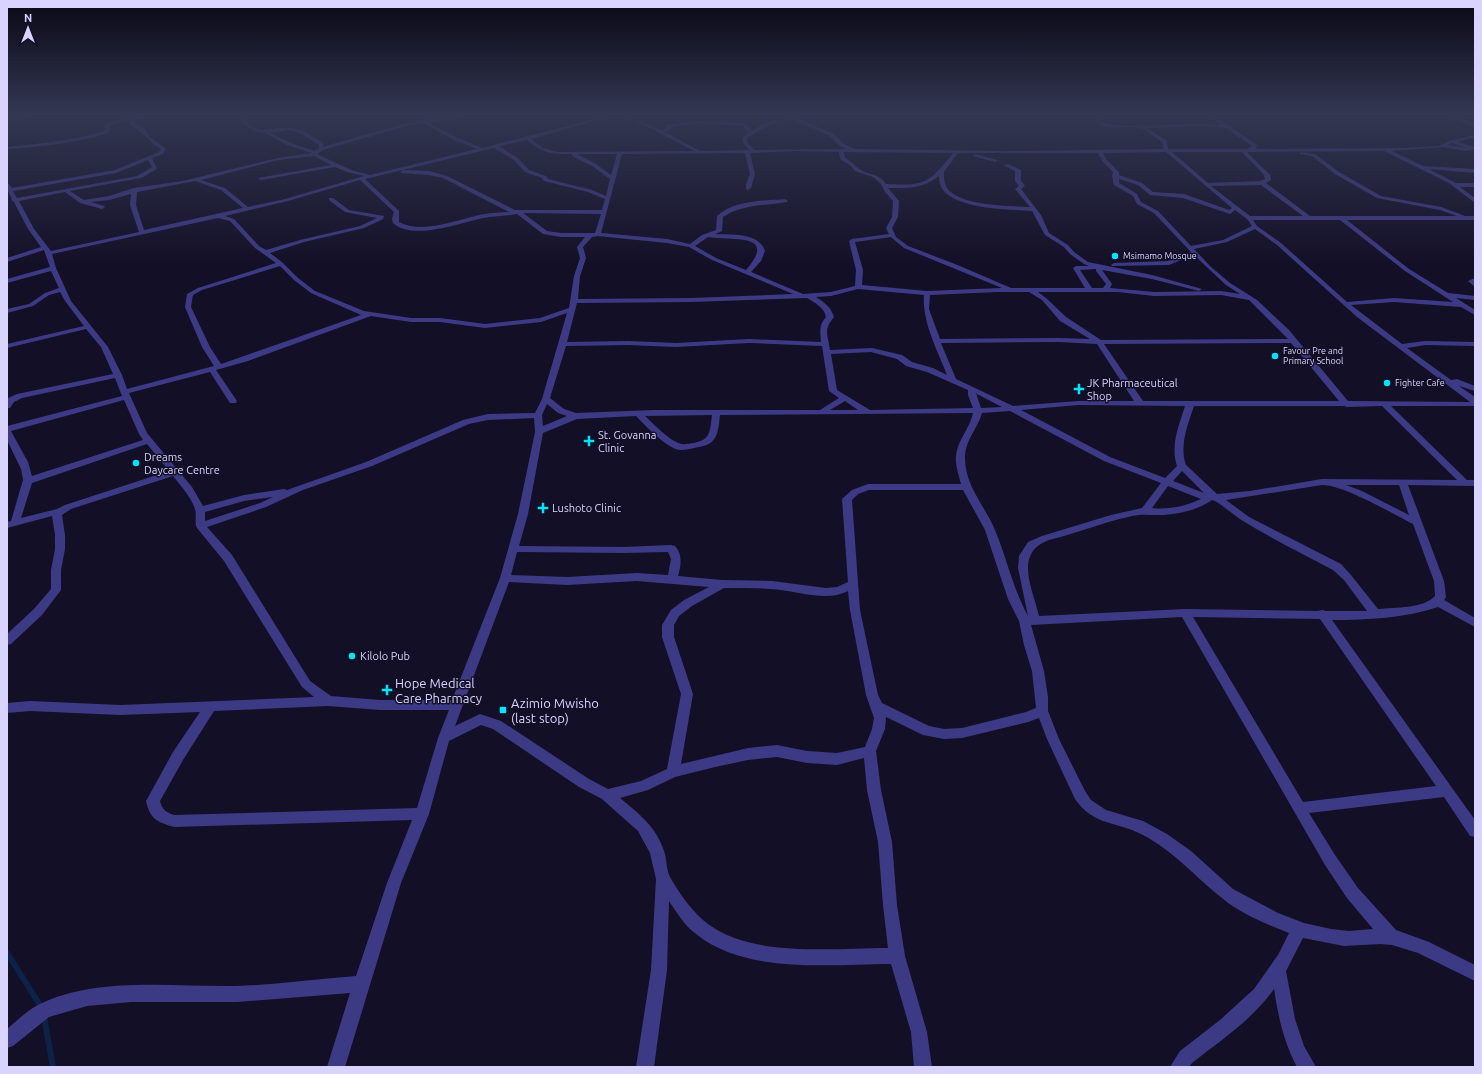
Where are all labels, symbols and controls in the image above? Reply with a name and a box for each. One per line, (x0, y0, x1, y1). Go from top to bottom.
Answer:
north arrow (8, 8, 48, 48)
text: N (24, 12, 32, 24)
marker: Msimamo Mosque (1110, 251, 1120, 261)
place label: Msimamo Mosque (1123, 251, 1197, 261)
place label: Favour Pre and Primary School (1283, 346, 1344, 366)
marker: Favour Pre and Primary School (1270, 351, 1280, 361)
place label: JK Pharmaceutical Shop (1087, 377, 1178, 402)
marker: Fighter Cafe (1382, 378, 1392, 388)
place label: Fighter Cafe (1395, 378, 1445, 388)
marker: JK Pharmaceutical Shop (1074, 384, 1084, 394)
place label: St. Govanna Clinic (598, 429, 656, 454)
marker: St. Govanna Clinic (583, 435, 595, 447)
place label: Dreams Daycare Centre (144, 451, 220, 476)
marker: Dreams Daycare Centre (131, 458, 141, 468)
marker: Lushoto Clinic (537, 502, 549, 514)
place label: Lushoto Clinic (552, 502, 621, 514)
place label: Kilolo Pub (360, 650, 410, 662)
marker: Kilolo Pub (347, 651, 357, 661)
place label: Hope Medical Care Pharmacy (395, 676, 482, 705)
marker: Hope Medical Care Pharmacy (382, 685, 392, 695)
place label: Azimio Mwisho (last stop) (511, 696, 599, 726)
marker: Azimio Mwisho (last stop) (498, 705, 508, 715)

